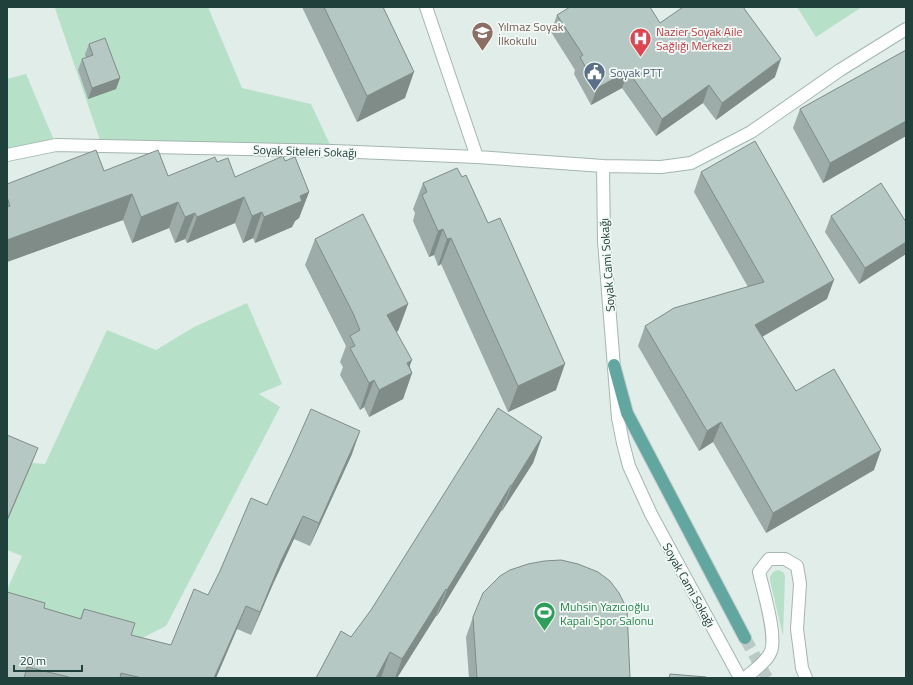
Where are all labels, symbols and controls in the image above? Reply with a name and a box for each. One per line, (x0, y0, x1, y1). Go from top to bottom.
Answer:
place label: Yılmaz Soyak İlkokulu (498, 17, 564, 50)
school or university icon: Yılmaz Soyak İlkokulu (470, 20, 496, 53)
place label: Nazier Soyak Aile Sağlığı Merkezi (656, 22, 743, 55)
hospital icon: Nazier Soyak Aile Sağlığı Merkezi (628, 25, 654, 58)
public building icon: Soyak PTT (581, 59, 607, 92)
place label: Soyak PTT (610, 63, 663, 82)
street label: Soyak Siteleri Sokağı (253, 140, 357, 162)
street label: Soyak Cami Sokağı (594, 217, 620, 313)
street label: Soyak Cami Sokağı (658, 539, 720, 631)
place label: Muhsin Yazıcıoğlu Kapalı Spor Salonu (560, 597, 654, 630)
sports icon: Muhsin Yazıcıoğlu Kapalı Spor Salonu (531, 600, 557, 633)
scale bar (14, 647, 82, 673)
text: 20 m (20, 651, 46, 670)

